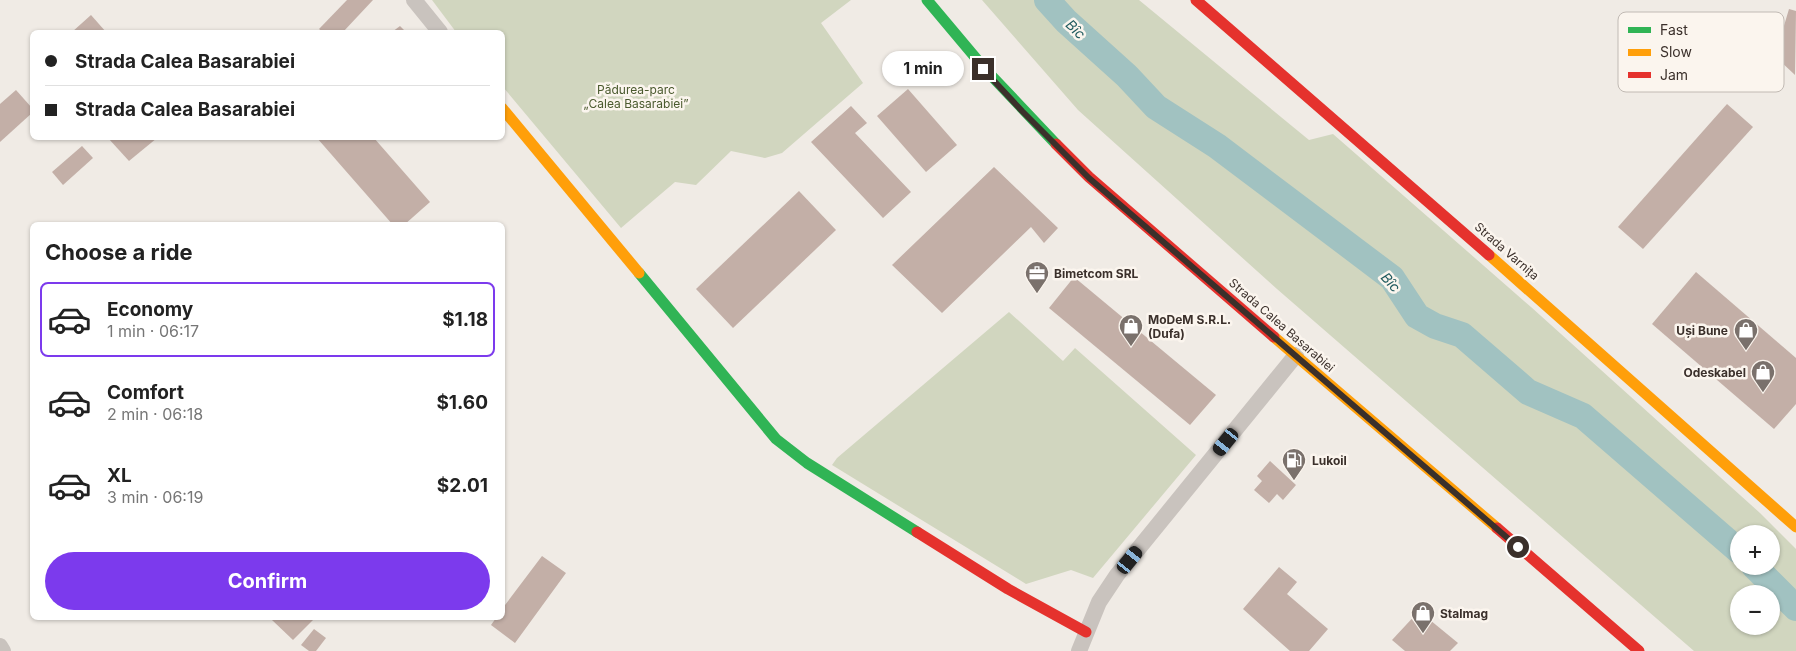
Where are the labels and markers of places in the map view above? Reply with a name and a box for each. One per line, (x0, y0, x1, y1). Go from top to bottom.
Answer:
office icon: Bimetcom SRL (1024, 260, 1050, 294)
place label: Bimetcom SRL (1054, 266, 1139, 281)
place label: MoDeM S.R.L. (Dufa) (1148, 312, 1231, 341)
shop icon: MoDeM S.R.L. (Dufa) (1118, 313, 1144, 347)
shop icon: Uși Bune (1733, 317, 1759, 351)
place label: Uși Bune (1676, 323, 1728, 338)
shop icon: Odeskabel (1750, 359, 1776, 393)
place label: Odeskabel (1683, 365, 1746, 380)
fuel station icon: Lukoil (1281, 447, 1307, 481)
place label: Lukoil (1312, 453, 1347, 468)
shop icon: Stalmag (1410, 600, 1436, 634)
place label: Stalmag (1440, 606, 1488, 621)

